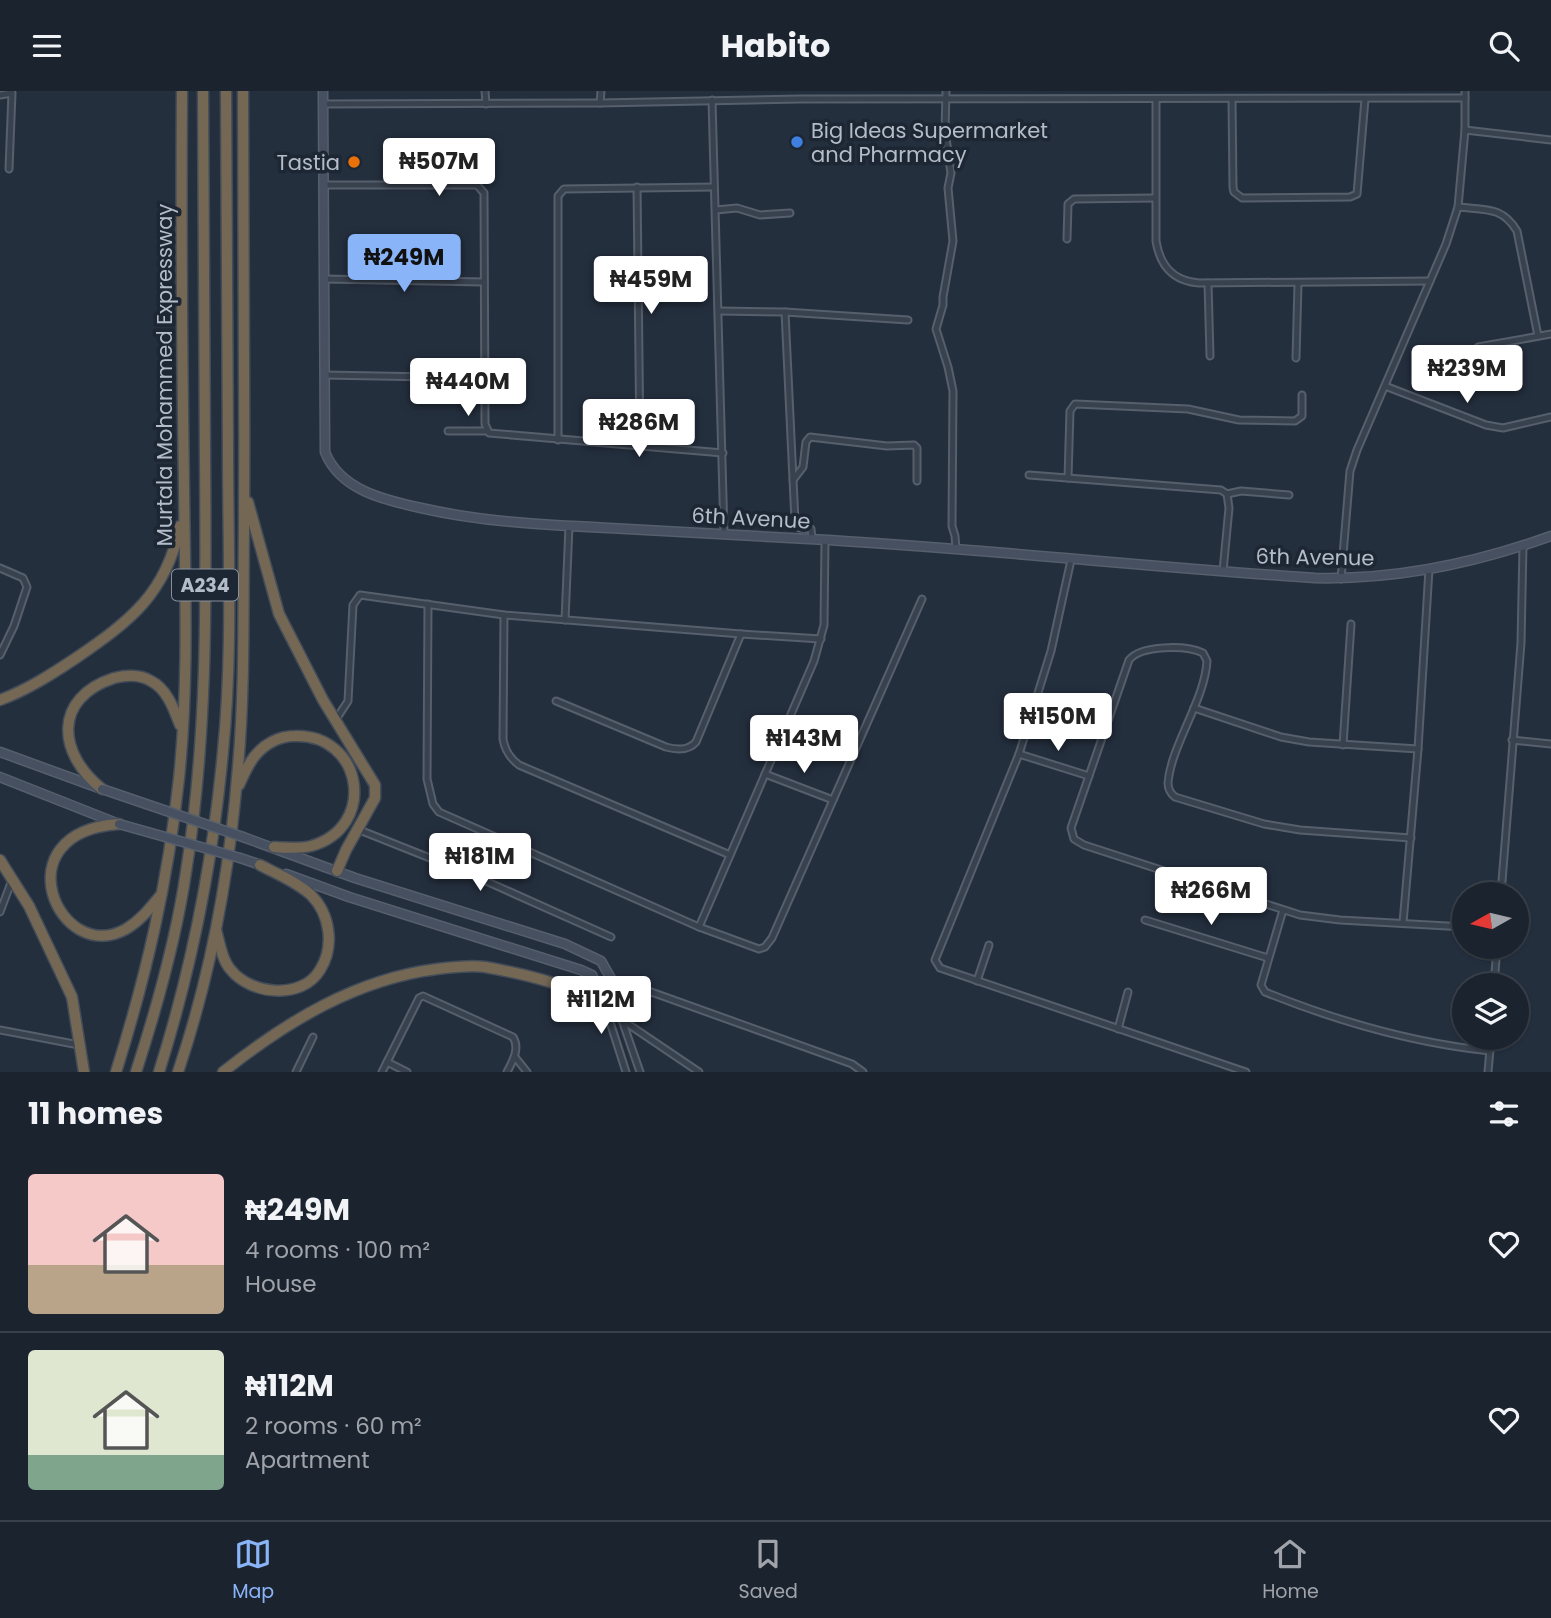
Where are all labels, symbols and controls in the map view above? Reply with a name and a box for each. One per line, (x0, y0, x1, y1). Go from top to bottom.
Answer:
text: Habito (721, 23, 830, 68)
icon: menu (28, 27, 66, 65)
icon: search (1485, 27, 1523, 65)
place label: Big Ideas Supermarket and Pharmacy (811, 116, 1048, 169)
marker: Big Ideas Supermarket and Pharmacy (789, 134, 805, 150)
pin: ₦507M (390, 139, 488, 198)
text: ₦507M (399, 145, 479, 177)
place label: Tastia (276, 148, 340, 177)
marker: Tastia (346, 154, 362, 170)
street label: Murtala Mohammed Expressway (150, 204, 179, 546)
pin: ₦249M (355, 235, 453, 294)
text: ₦249M (364, 241, 444, 273)
pin: ₦459M (602, 257, 700, 316)
text: ₦459M (610, 263, 692, 295)
pin: ₦239M (1418, 345, 1516, 405)
text: ₦239M (1428, 352, 1506, 384)
pin: ₦440M (419, 359, 517, 418)
text: ₦440M (426, 365, 510, 397)
pin: ₦286M (590, 399, 688, 459)
text: ₦286M (599, 406, 679, 438)
street label: 6th Avenue (691, 500, 811, 536)
street label: 6th Avenue (1255, 541, 1375, 573)
road number: A234 (172, 569, 238, 600)
pin: ₦150M (1009, 693, 1107, 753)
text: ₦150M (1020, 700, 1096, 732)
pin: ₦143M (755, 715, 853, 775)
text: ₦143M (766, 722, 842, 754)
pin: ₦181M (431, 833, 529, 893)
text: ₦181M (445, 840, 515, 872)
pin: ₦266M (1162, 867, 1260, 927)
text: ₦266M (1171, 874, 1251, 906)
north arrow (1452, 882, 1530, 959)
map controls (1452, 882, 1529, 1050)
button: layers (1452, 973, 1529, 1050)
pin: ₦112M (552, 977, 650, 1036)
text: ₦112M (567, 983, 635, 1015)
text: 11 homes (28, 1092, 163, 1135)
icon: filters (1485, 1095, 1523, 1133)
text: ₦249M (245, 1188, 350, 1231)
icon: home (84, 1202, 168, 1286)
icon: heart (1485, 1225, 1523, 1263)
text: 4 rooms · 100 m² (245, 1234, 430, 1266)
text: House (245, 1268, 317, 1300)
text: ₦112M (245, 1364, 334, 1407)
icon: home (84, 1378, 168, 1462)
icon: heart (1485, 1401, 1523, 1439)
text: 2 rooms · 60 m² (245, 1410, 422, 1442)
text: Apartment (245, 1444, 370, 1476)
tab: Map (232, 1535, 274, 1606)
tab: Saved (739, 1535, 798, 1606)
tab: Home (1262, 1535, 1319, 1606)

